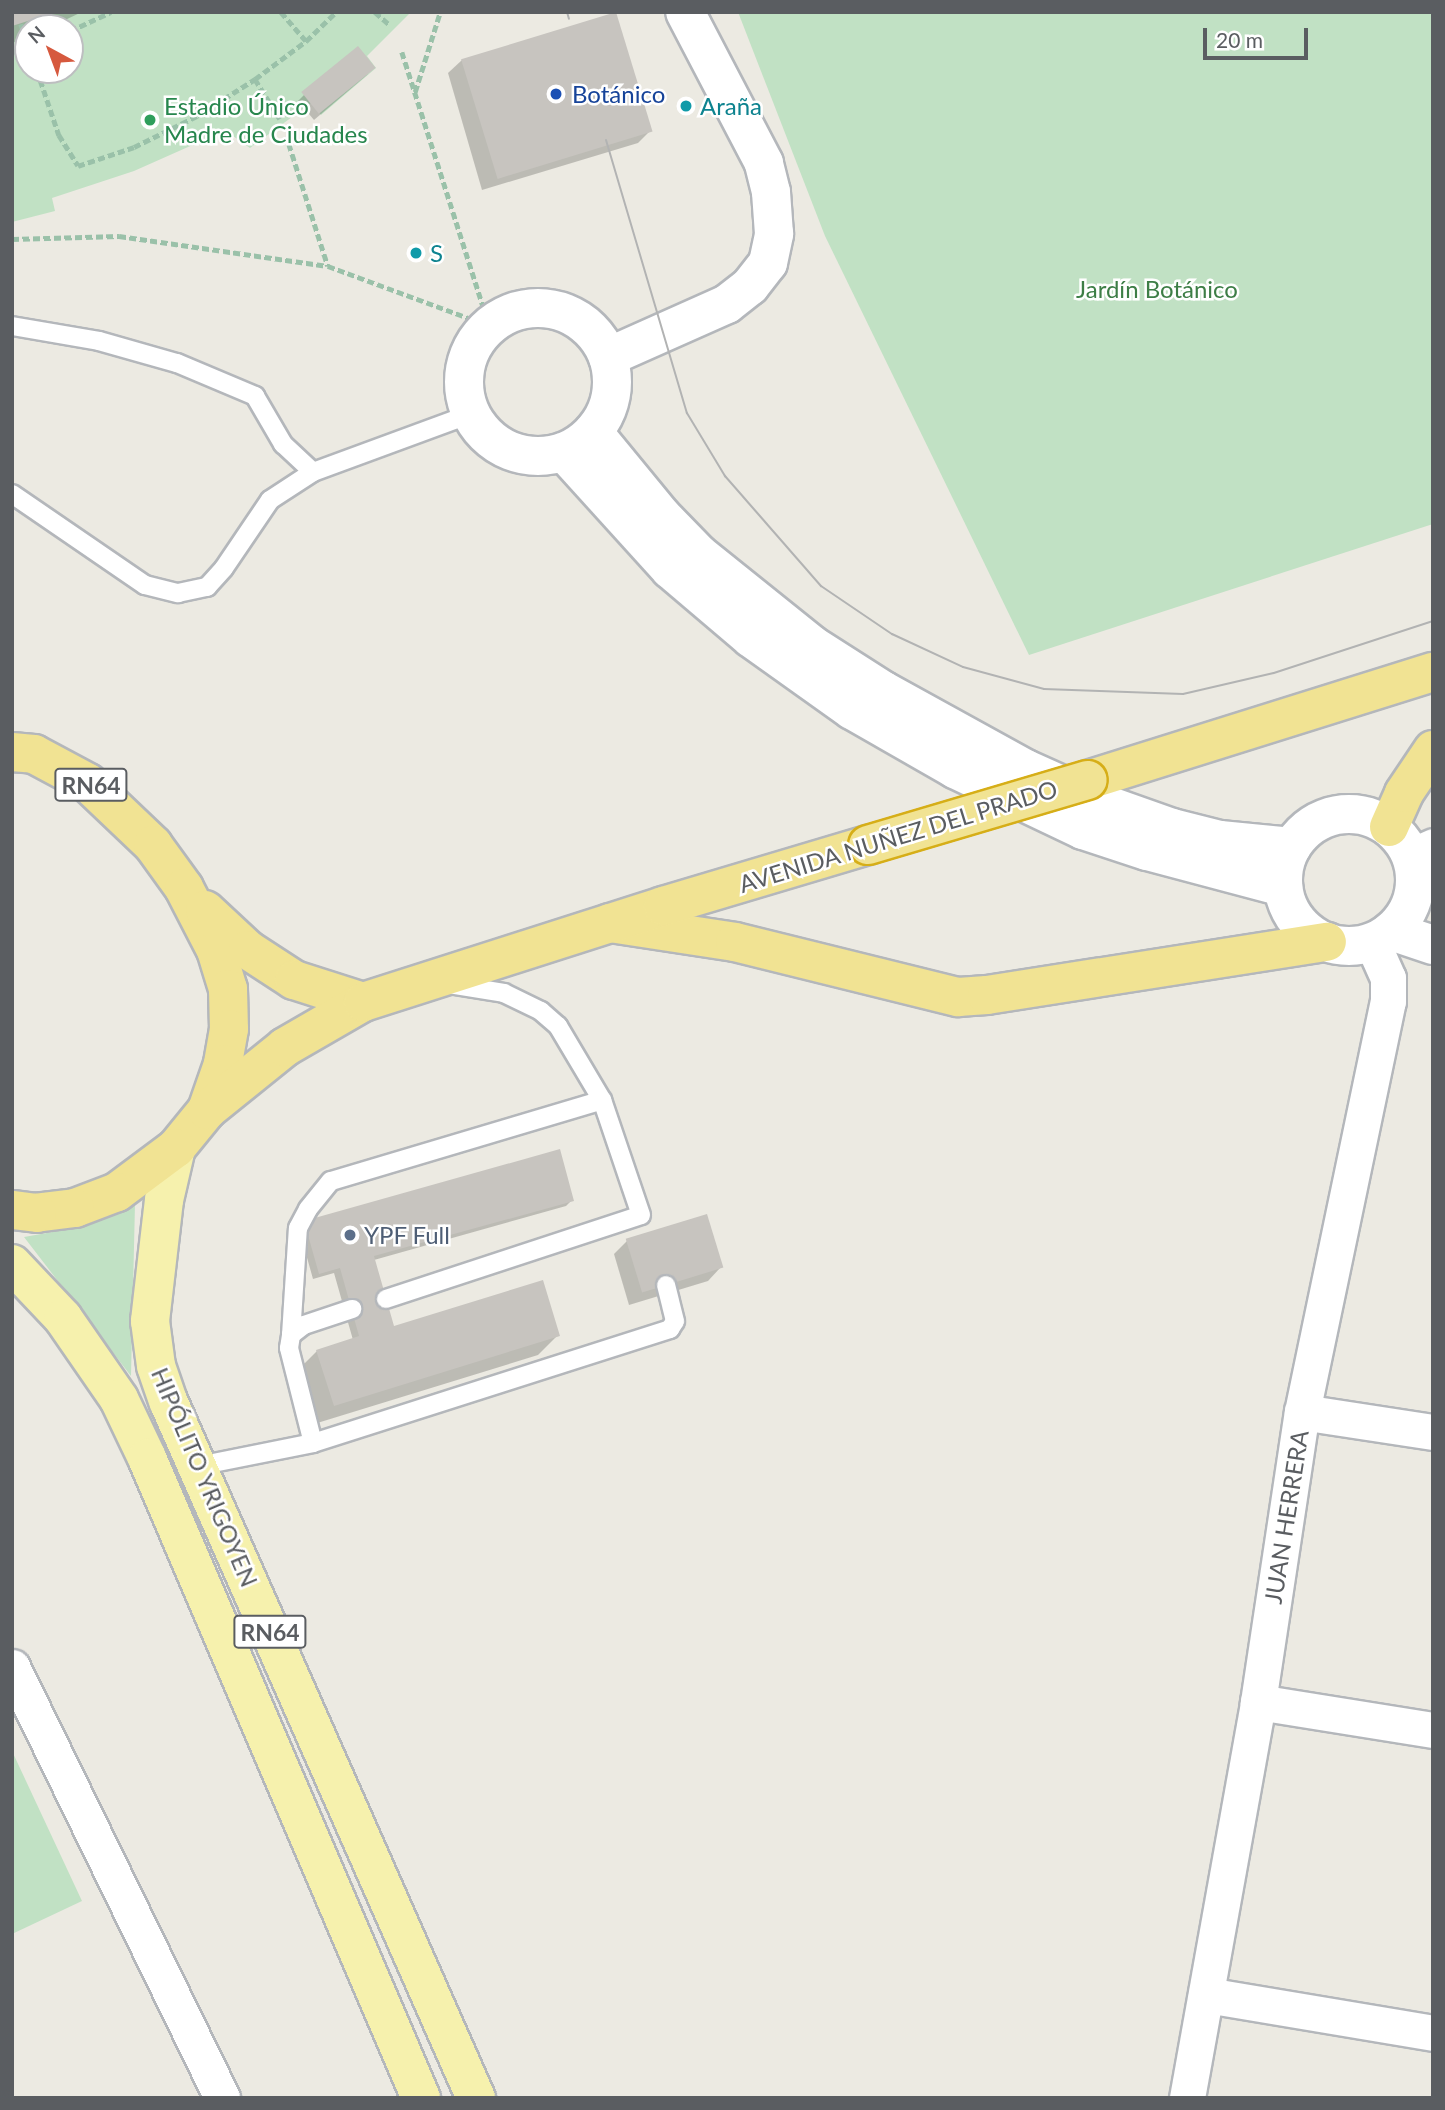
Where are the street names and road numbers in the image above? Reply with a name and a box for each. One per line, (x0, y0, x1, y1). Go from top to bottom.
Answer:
road number: RN64 (54, 765, 128, 804)
street label: AVENIDA NUÑEZ DEL PRADO (735, 774, 1061, 898)
street label: HIPÓLITO YRIGOYEN (146, 1363, 264, 1591)
street label: JUAN HERRERA (1258, 1428, 1314, 1606)
road number: RN64 (233, 1612, 307, 1652)

